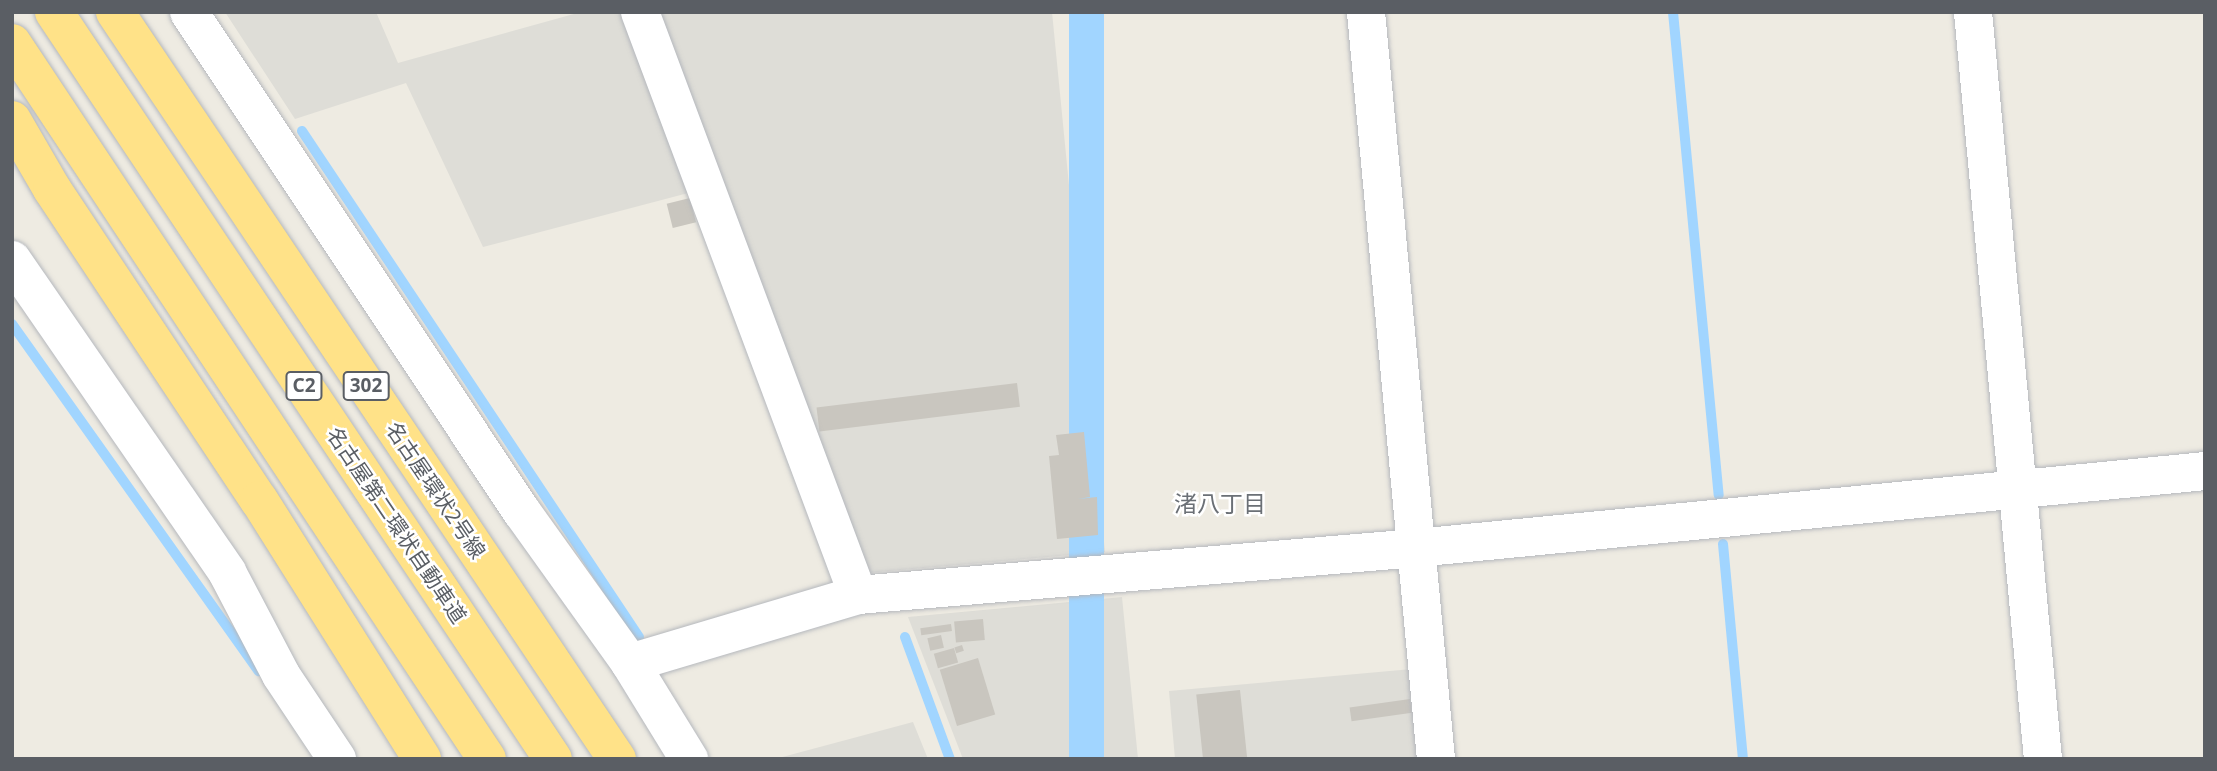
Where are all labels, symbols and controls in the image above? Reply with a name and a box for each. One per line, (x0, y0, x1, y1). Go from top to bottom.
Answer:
road number: C2 (285, 370, 323, 402)
road number: 302 (342, 370, 390, 402)
street label: 名古屋環状2号線 (381, 417, 491, 563)
street label: 名古屋第二環状自動車道 (322, 422, 472, 628)
district label: 渚八丁目 (1174, 489, 1266, 517)

